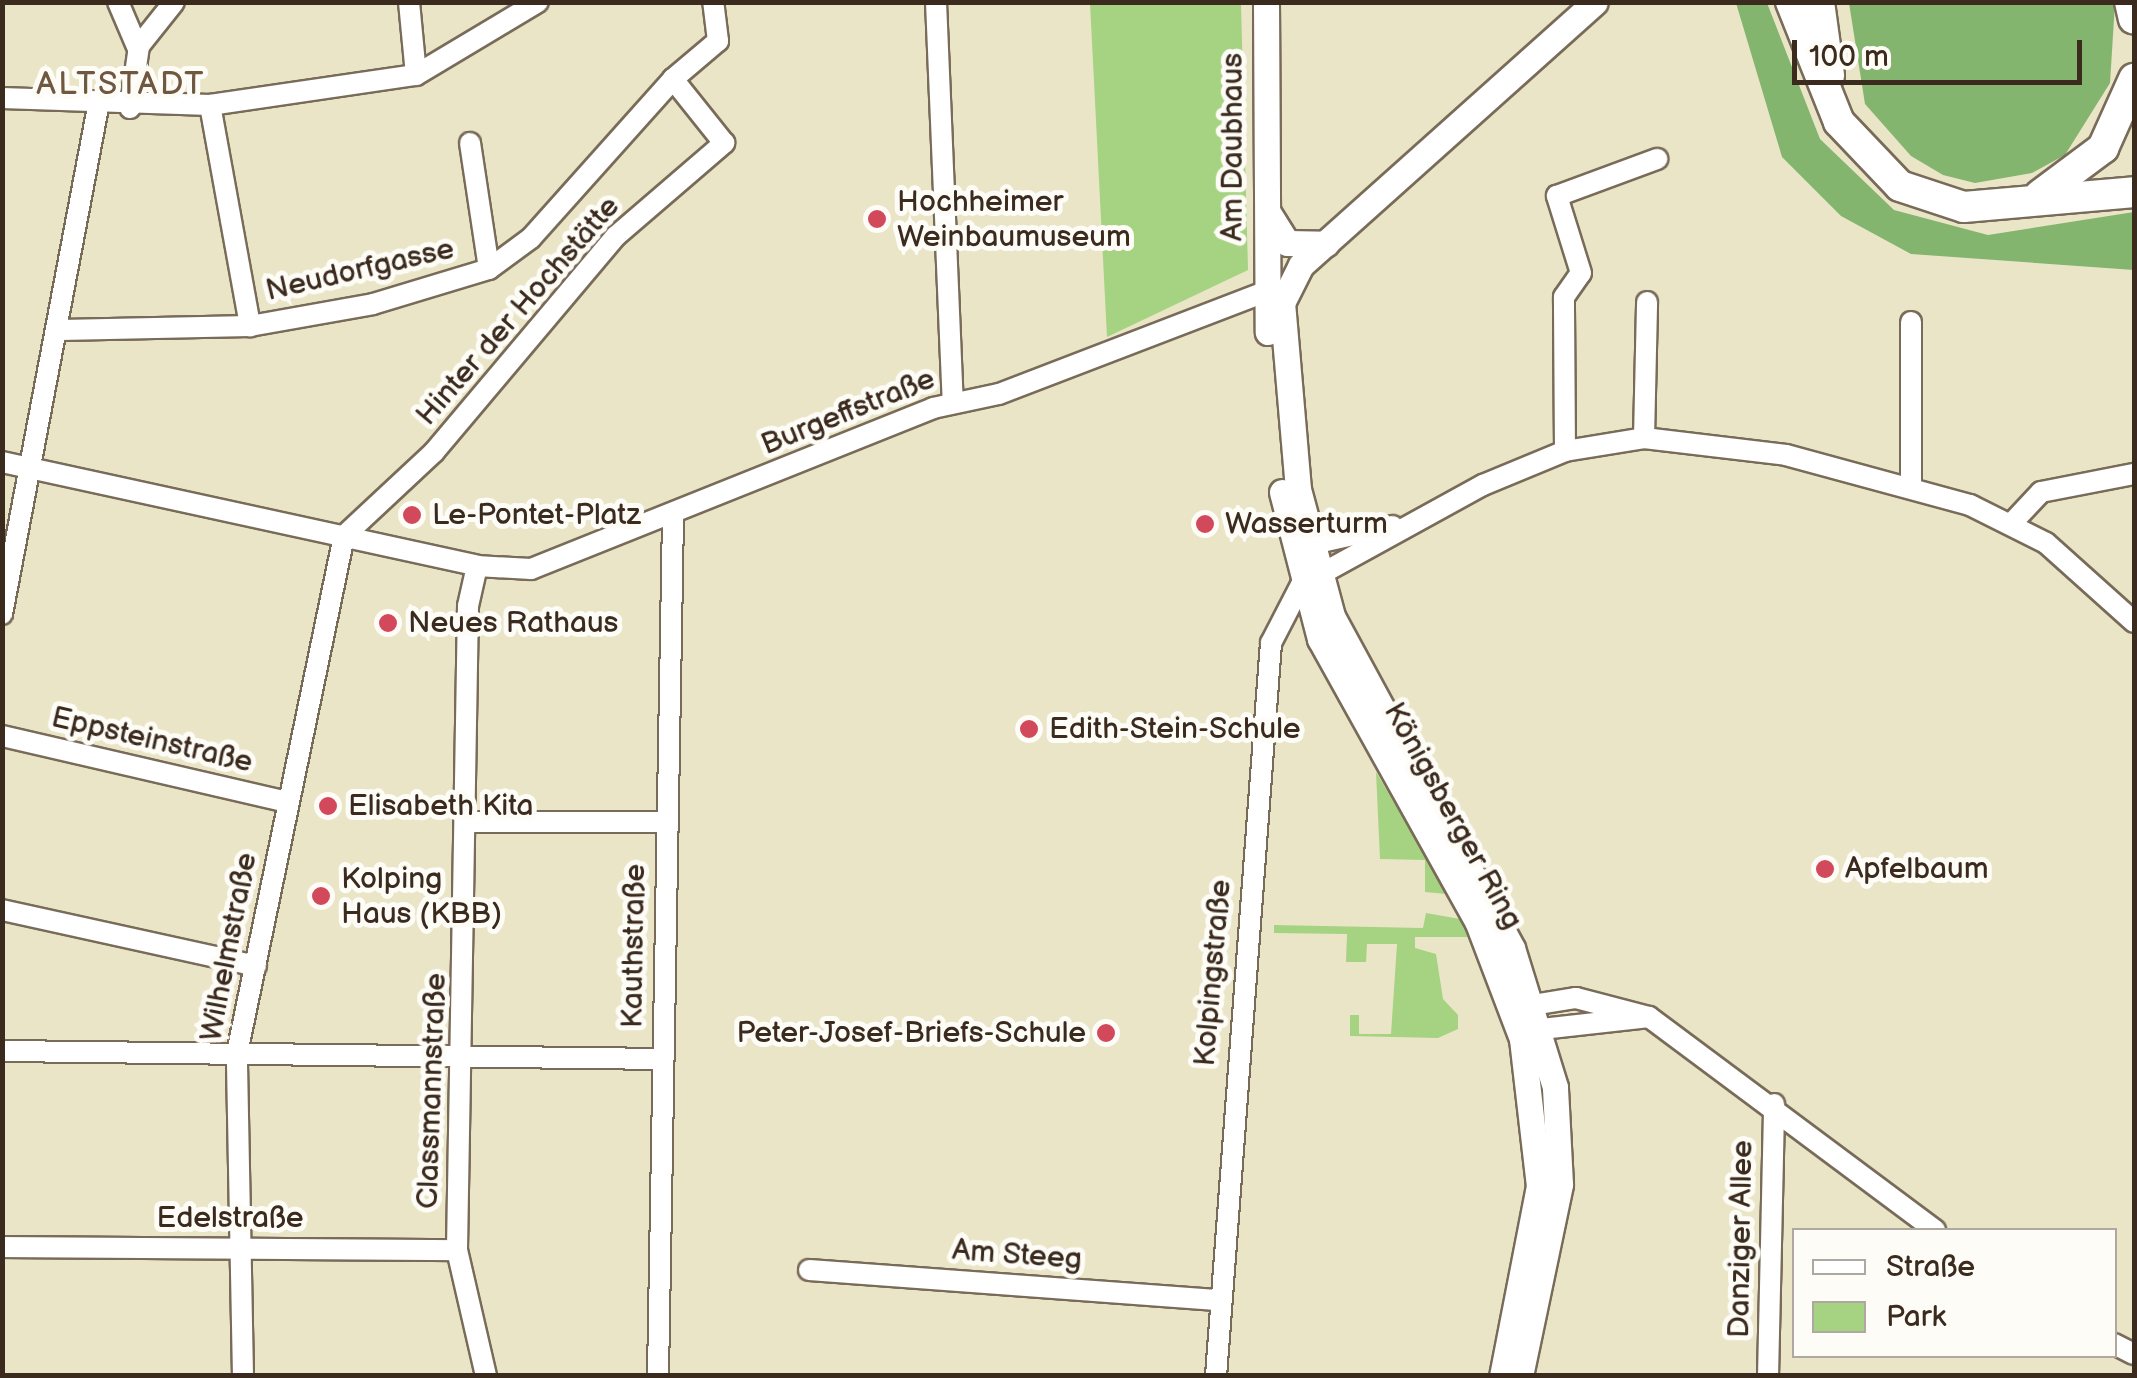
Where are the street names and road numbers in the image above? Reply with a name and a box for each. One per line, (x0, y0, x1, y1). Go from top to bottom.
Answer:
street label: Am Daubhaus (1215, 53, 1251, 241)
street label: Hinter der Hochstätte (409, 189, 627, 433)
street label: Neudorfgasse (262, 231, 458, 309)
street label: Burgeffstraße (756, 361, 940, 463)
street label: Königsberger Ring (1376, 696, 1530, 936)
street label: Eppsteinstraße (48, 699, 256, 781)
street label: Wilhelmstraße (193, 850, 265, 1044)
street label: Kauthstraße (615, 864, 653, 1028)
street label: Kolpingstraße (1187, 878, 1239, 1068)
street label: Classmannstraße (410, 972, 454, 1210)
street label: Danziger Allee (1721, 1140, 1761, 1338)
street label: Edelstraße (156, 1200, 304, 1236)
street label: Am Steeg (951, 1232, 1083, 1278)

